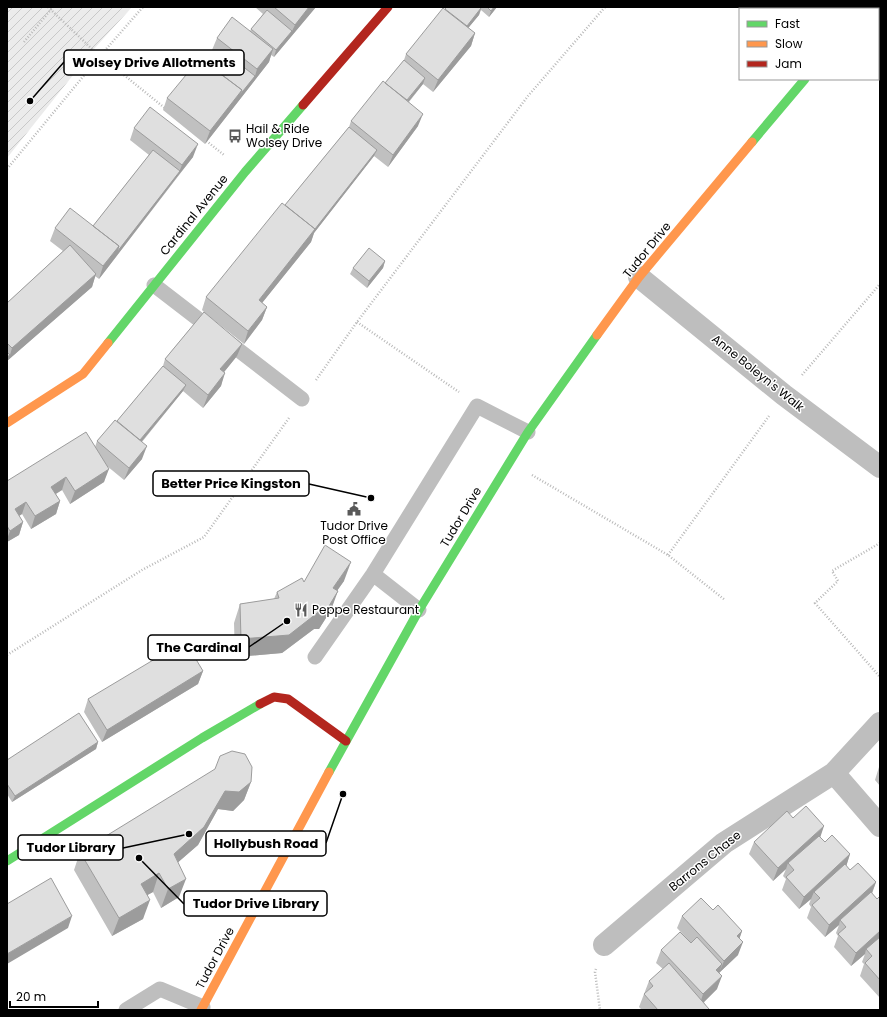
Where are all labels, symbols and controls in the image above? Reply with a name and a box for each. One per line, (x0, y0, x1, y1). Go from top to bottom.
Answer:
legend (739, 8, 879, 80)
text: Fast (775, 15, 800, 32)
text: Slow (775, 35, 803, 52)
callout: Wolsey Drive Allotments (64, 50, 244, 75)
text: Wolsey Drive Allotments (72, 53, 236, 72)
text: Jam (775, 55, 802, 72)
place label: Hail & Ride Wolsey Drive (246, 120, 322, 151)
bus stop icon: Hail & Ride Wolsey Drive (227, 128, 243, 144)
street label: Cardinal Avenue (156, 171, 232, 259)
street label: Tudor Drive (619, 218, 675, 281)
street label: Anne Boleyn's Walk (709, 330, 809, 416)
callout: Better Price Kingston (153, 471, 309, 496)
text: Better Price Kingston (161, 474, 301, 493)
street label: Tudor Drive (436, 483, 485, 550)
public building icon: Tudor Drive Post Office (346, 501, 362, 517)
place label: Tudor Drive Post Office (320, 517, 388, 548)
place label: Peppe Restaurant (312, 601, 419, 618)
restaurant icon: Peppe Restaurant (293, 602, 309, 618)
callout: The Cardinal (148, 635, 249, 660)
text: The Cardinal (156, 638, 242, 657)
street label: Barrons Chase (665, 826, 744, 895)
callout: Hollybush Road (206, 831, 326, 856)
text: Hollybush Road (214, 834, 318, 853)
callout: Tudor Library (18, 835, 123, 860)
text: Tudor Library (27, 838, 116, 857)
callout: Tudor Drive Library (184, 891, 327, 916)
text: Tudor Drive Library (193, 894, 320, 913)
street label: Tudor Drive (191, 924, 238, 992)
scale bar (10, 983, 98, 1009)
text: 20 m (16, 988, 46, 1005)

